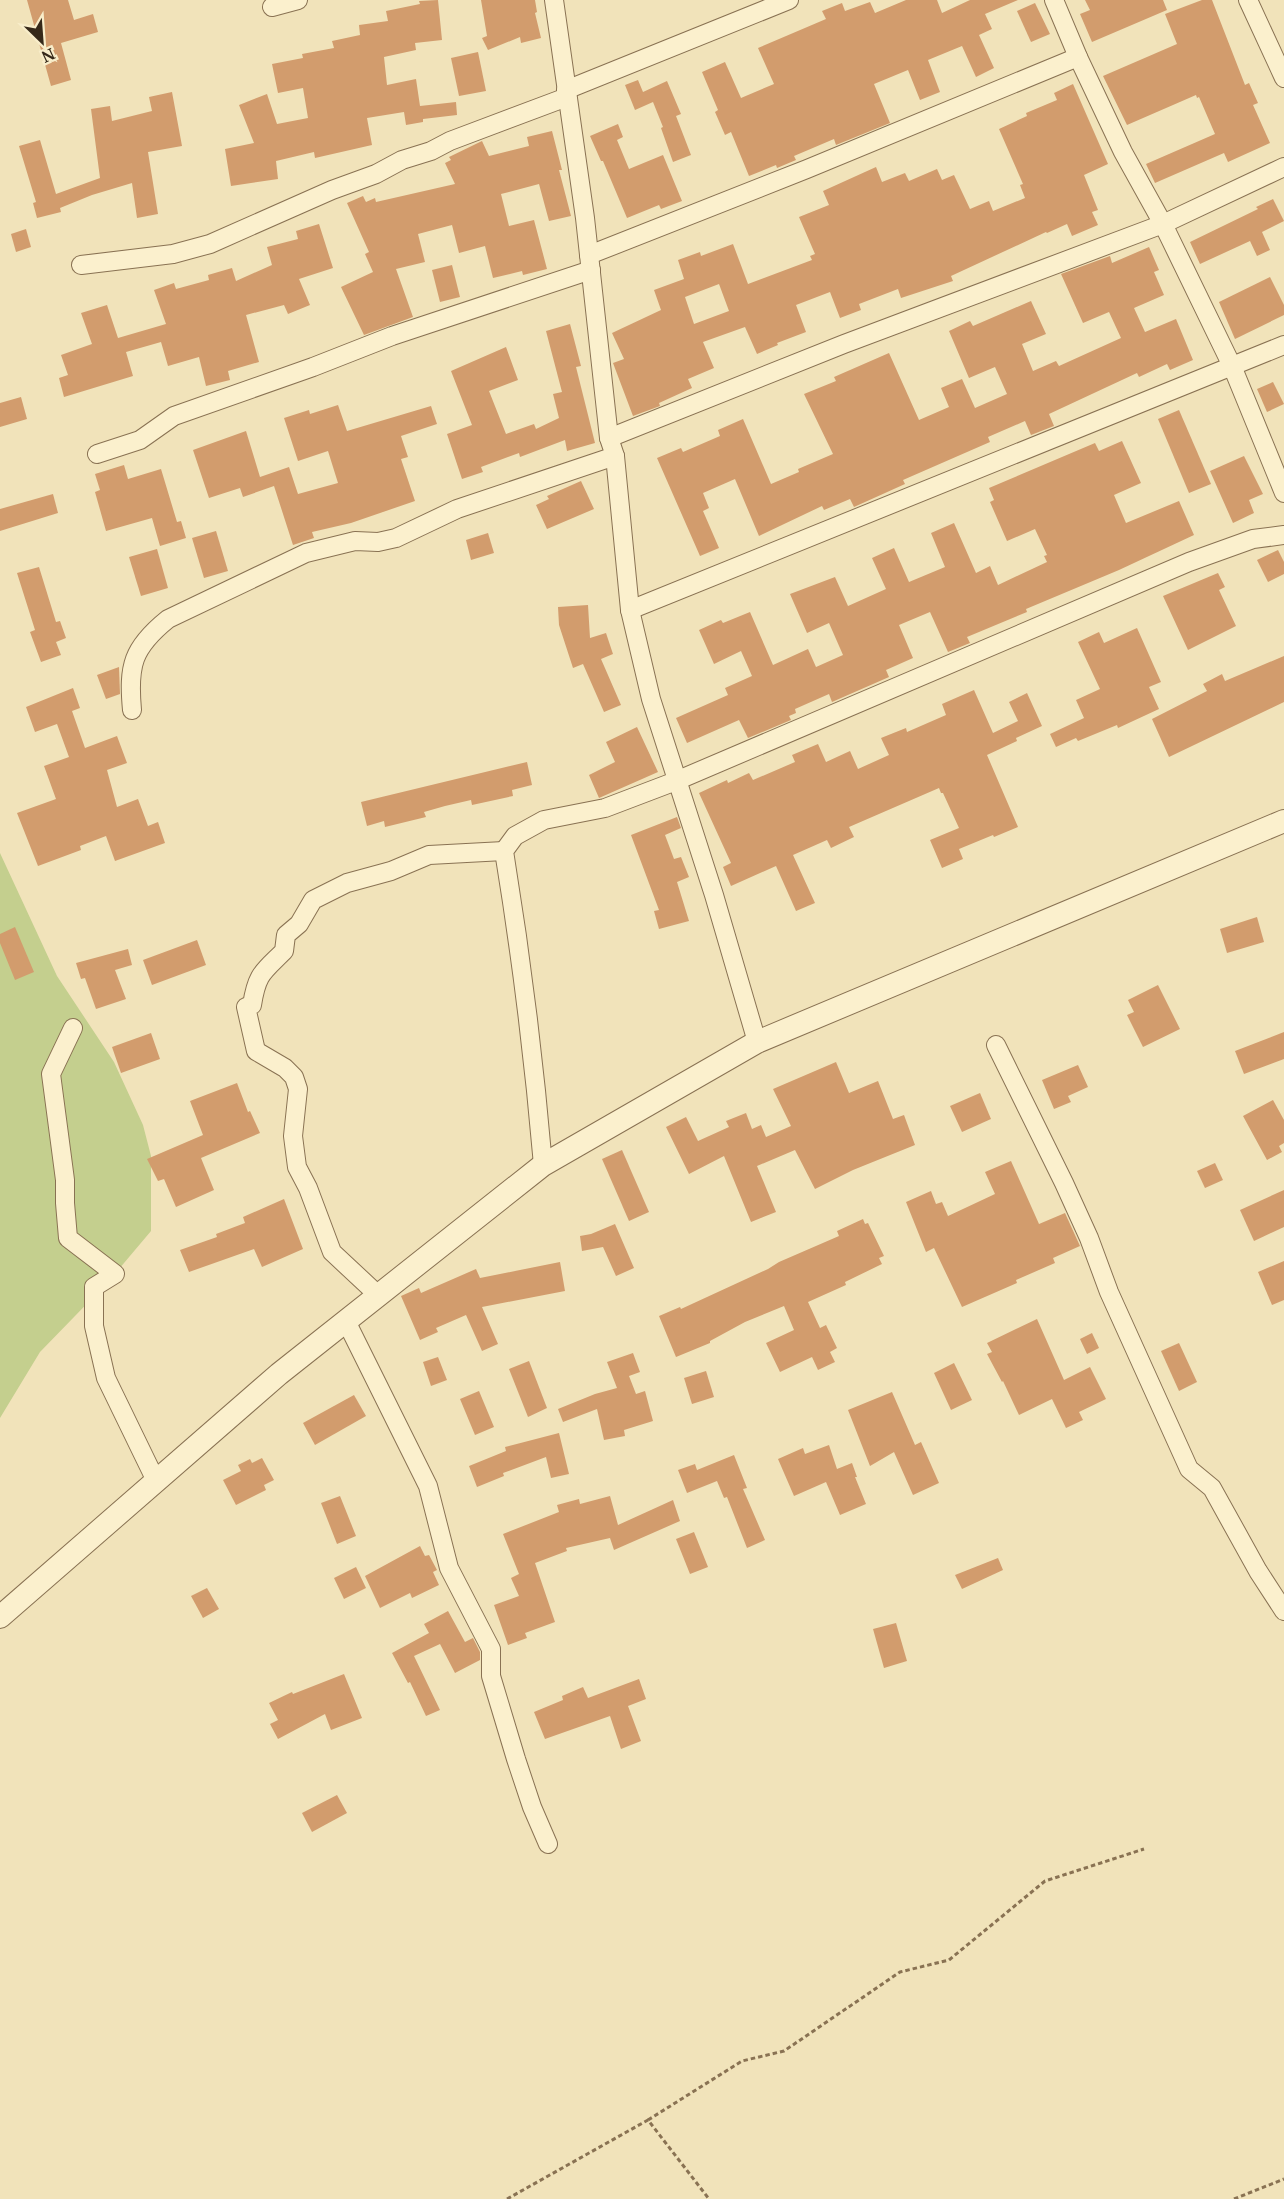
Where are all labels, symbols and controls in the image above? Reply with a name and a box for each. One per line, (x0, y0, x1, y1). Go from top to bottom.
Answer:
north arrow (12, 12, 72, 72)
text: N (38, 43, 59, 68)

